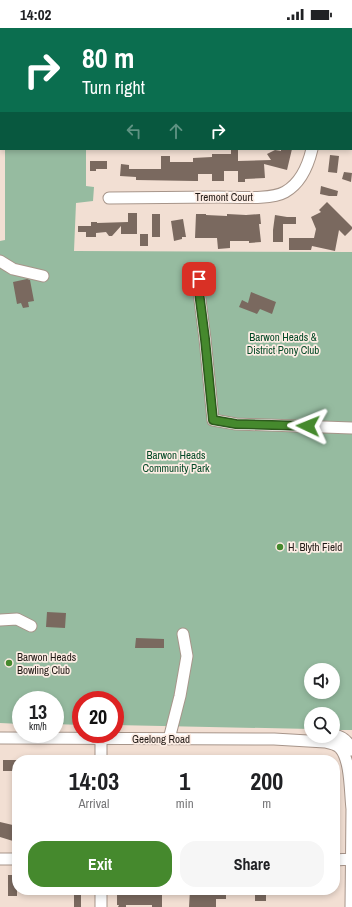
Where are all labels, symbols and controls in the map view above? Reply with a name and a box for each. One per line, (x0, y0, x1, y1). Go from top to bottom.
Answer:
text: 14:02 (20, 4, 51, 25)
text: 80 m (82, 39, 134, 77)
icon: right (16, 44, 68, 96)
text: Turn right (82, 75, 145, 100)
icon: left (123, 120, 145, 142)
icon: ahead (165, 120, 187, 142)
icon: right (207, 120, 229, 142)
street label: Tremont Court (195, 190, 253, 204)
pin (182, 262, 216, 296)
icon: arrive (188, 268, 210, 290)
park label: Barwon Heads & District Pony Club (247, 330, 319, 357)
position arrow (287, 405, 329, 447)
park label: Barwon Heads Community Park (142, 448, 210, 475)
place label: H. Blyth Field (288, 540, 342, 554)
marker: H. Blyth Field (275, 542, 285, 552)
place label: Barwon Heads Bowling Club (17, 650, 77, 677)
marker: Barwon Heads Bowling Club (4, 658, 14, 668)
map controls (304, 663, 340, 743)
button: sound (304, 663, 340, 699)
speed limit sign: 20 (72, 691, 124, 743)
text: 13 (29, 698, 47, 725)
button: search (304, 707, 340, 743)
text: km/h (29, 720, 47, 733)
street label: Geelong Road (132, 732, 190, 746)
text: 14:03 (69, 765, 119, 797)
text: 1 (179, 765, 190, 797)
text: 200 (250, 765, 283, 797)
text: Arrival (79, 795, 109, 812)
text: min (176, 795, 194, 812)
text: m (262, 795, 271, 812)
button: Exit (28, 841, 172, 887)
button: Share (180, 841, 324, 887)

